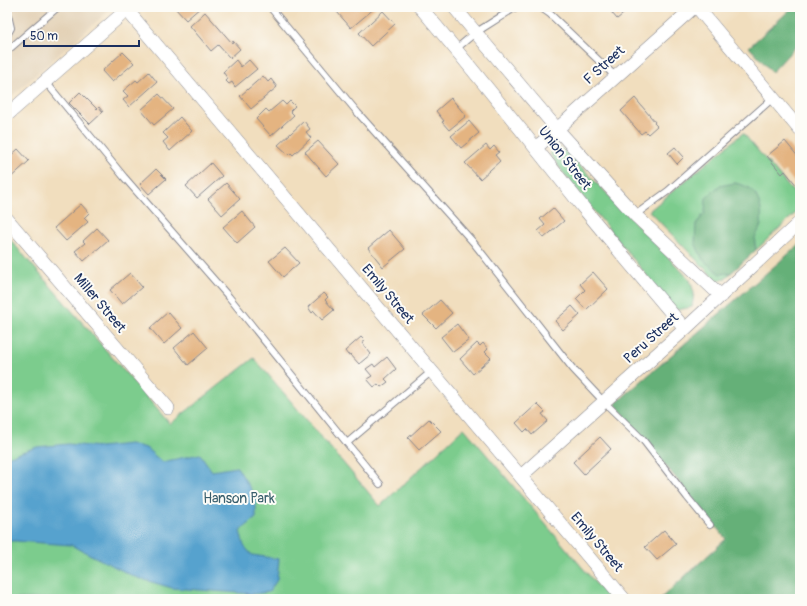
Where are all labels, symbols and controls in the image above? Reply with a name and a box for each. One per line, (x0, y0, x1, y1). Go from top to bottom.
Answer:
scale bar (24, 22, 139, 48)
text: 50 m (30, 29, 58, 44)
street label: F Street (580, 42, 628, 88)
street label: Union Street (535, 123, 595, 193)
street label: Emily Street (358, 261, 418, 328)
street label: Miller Street (70, 270, 130, 336)
street label: Peru Street (620, 309, 682, 367)
park label: Hanson Park (203, 490, 275, 507)
street label: Emily Street (567, 509, 627, 576)

